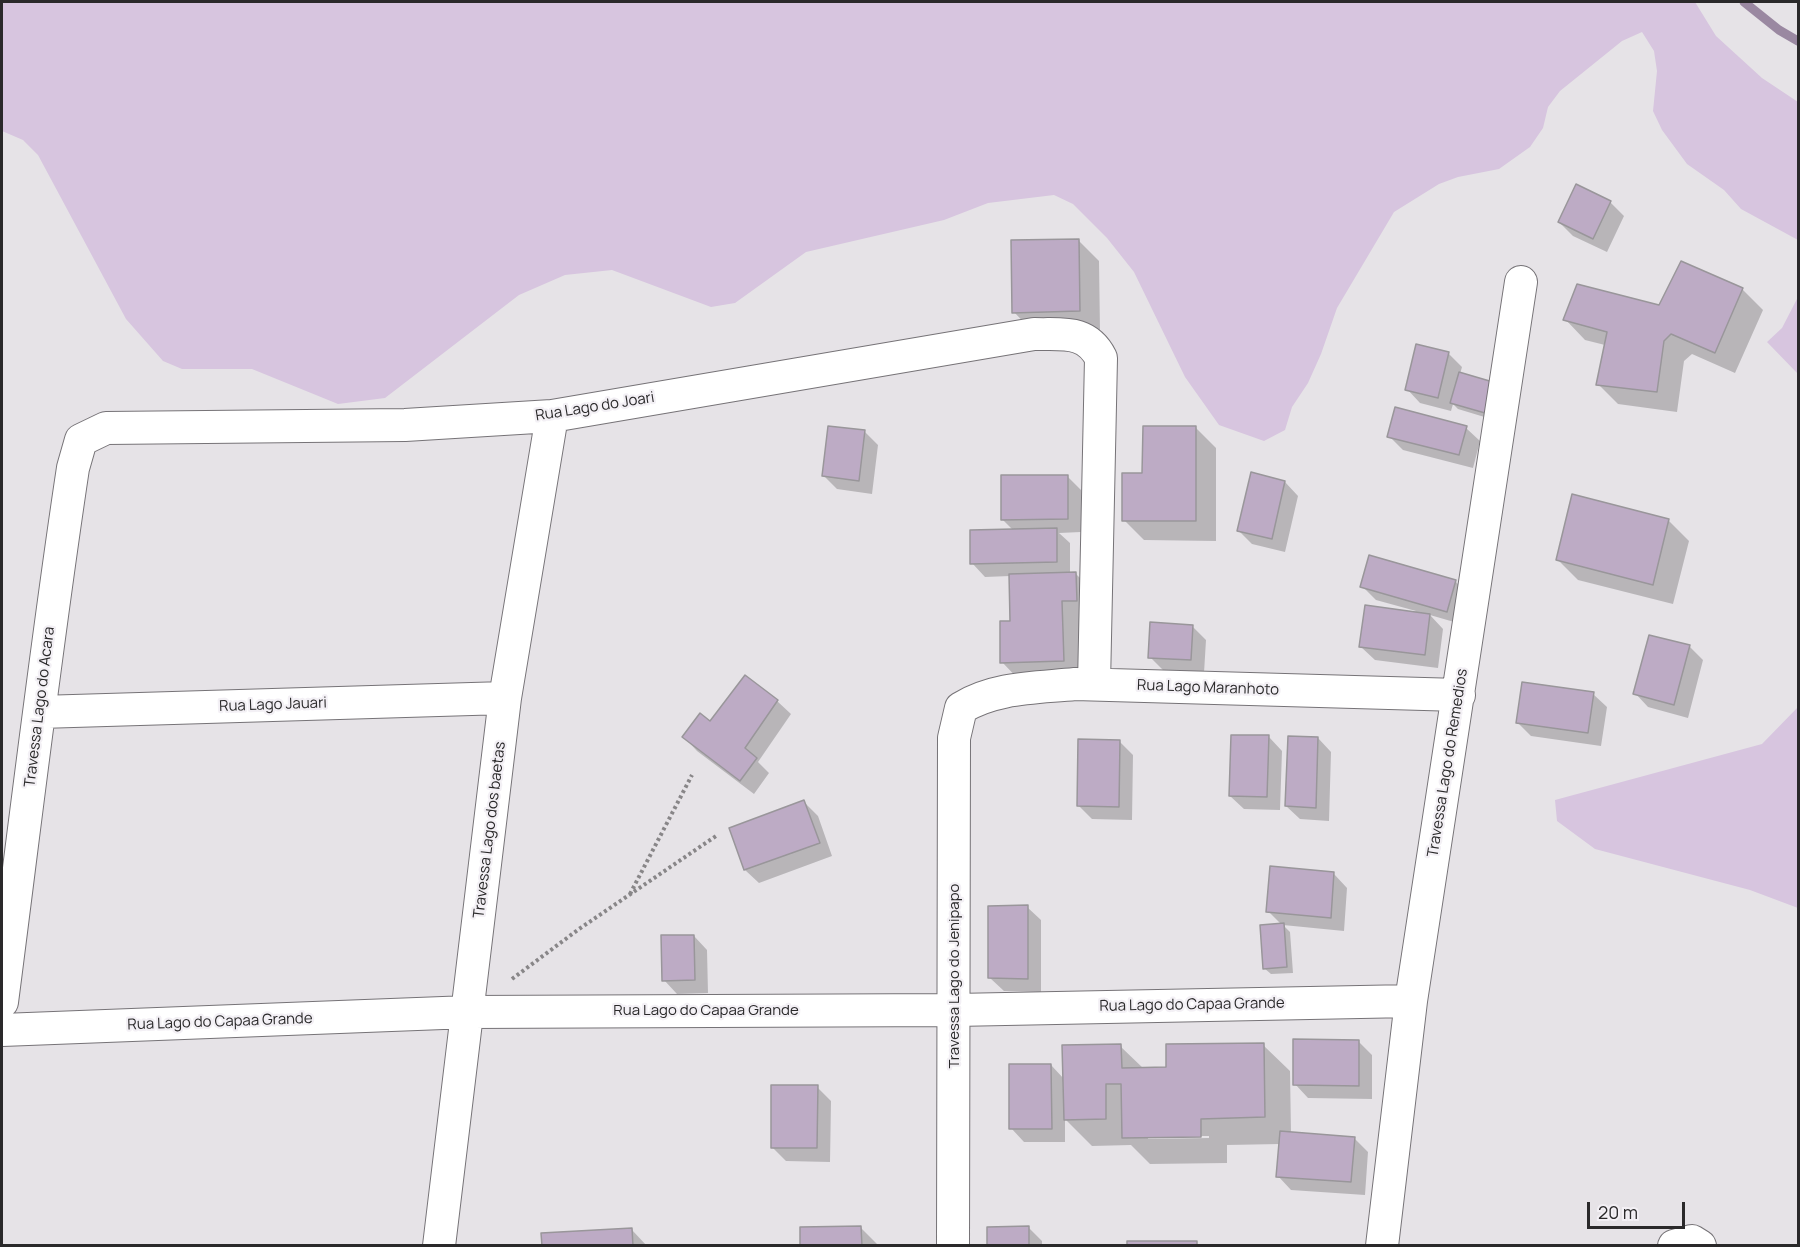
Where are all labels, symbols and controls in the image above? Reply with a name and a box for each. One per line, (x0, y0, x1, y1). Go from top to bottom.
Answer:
street label: Rua Lago do Joari (534, 389, 656, 425)
street label: Travessa Lago do Acara (21, 626, 59, 788)
street label: Travessa Lago do Remedios (1424, 668, 1472, 858)
street label: Rua Lago Maranhoto (1137, 677, 1279, 699)
street label: Rua Lago Jauari (219, 694, 327, 716)
street label: Travessa Lago dos baetas (470, 741, 510, 919)
street label: Travessa Lago do Jenipapo (946, 884, 964, 1068)
street label: Rua Lago do Capaa Grande (1099, 994, 1285, 1016)
street label: Rua Lago do Capaa Grande (613, 1002, 799, 1020)
street label: Rua Lago do Capaa Grande (127, 1010, 313, 1034)
scale bar (1590, 1190, 1688, 1228)
text: 20 m (1598, 1200, 1638, 1224)

